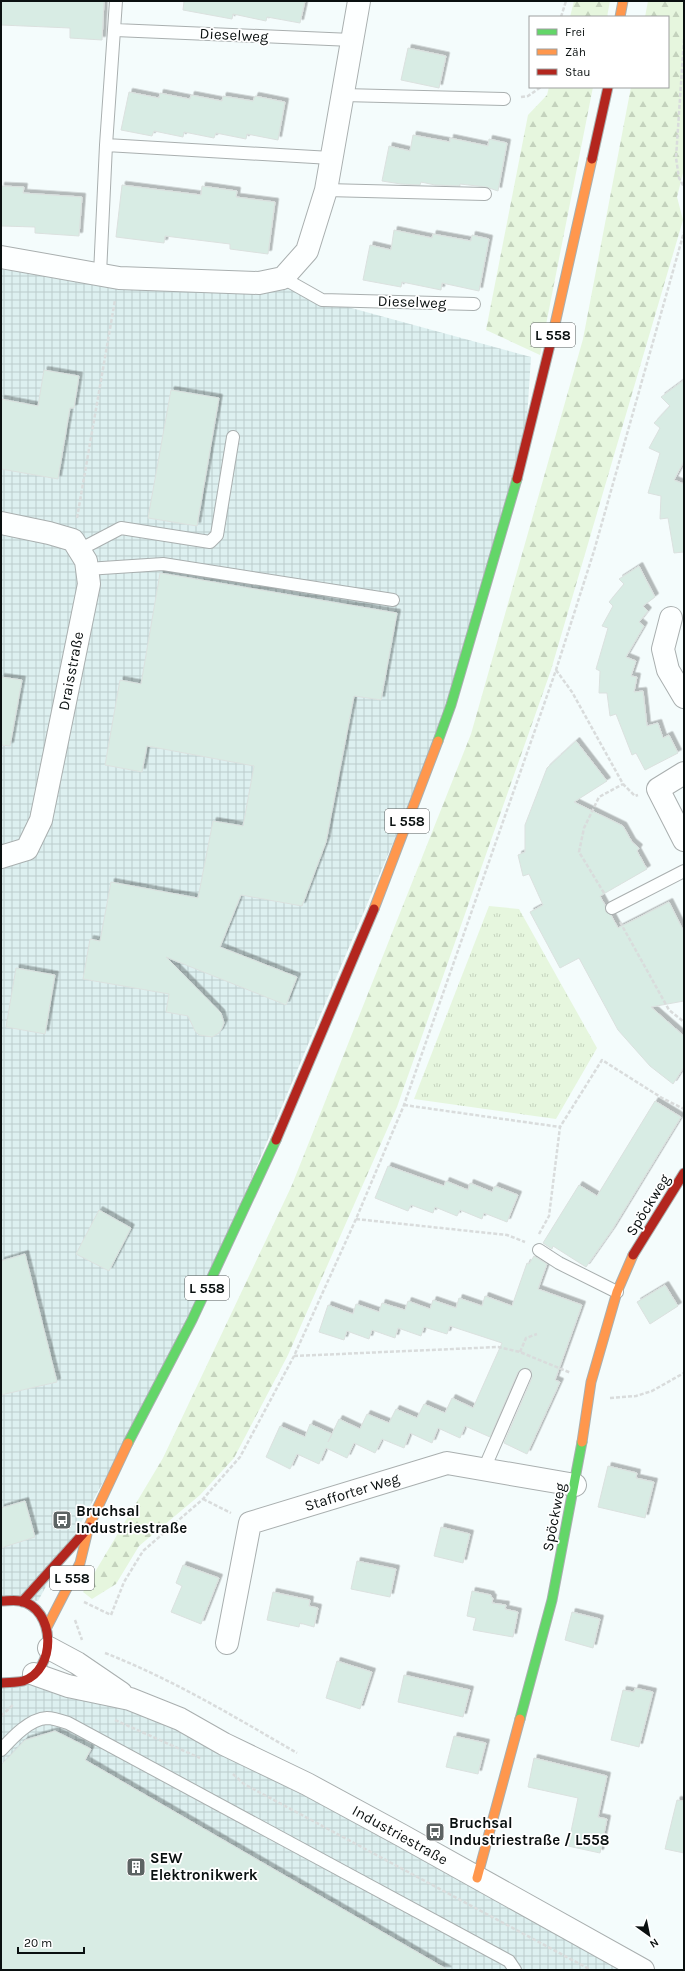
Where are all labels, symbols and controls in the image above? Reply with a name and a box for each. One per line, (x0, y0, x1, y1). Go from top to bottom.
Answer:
legend (529, 16, 669, 88)
street label: Dieselweg (199, 24, 269, 46)
text: Frei (565, 25, 585, 39)
text: Zäh (565, 45, 586, 59)
text: Stau (565, 65, 591, 79)
street label: Dieselweg (377, 292, 447, 312)
road number: L 558 (531, 323, 575, 347)
street label: Draisstraße (55, 630, 87, 712)
road number: L 558 (385, 809, 429, 833)
street label: Spöckweg (622, 1170, 674, 1239)
road number: L 558 (185, 1276, 229, 1300)
street label: Stafforter Weg (302, 1469, 402, 1515)
street label: Spöckweg (539, 1481, 570, 1553)
place label: Bruchsal Industriestraße (76, 1502, 187, 1537)
bus stop icon: Bruchsal Industriestraße (51, 1509, 73, 1531)
road number: L 558 (50, 1566, 94, 1590)
street label: Industriestraße (349, 1801, 451, 1869)
place label: Bruchsal Industriestraße / L558 (449, 1814, 610, 1849)
bus stop icon: Bruchsal Industriestraße / L558 (424, 1821, 446, 1843)
place label: SEW Elektronikwerk (150, 1849, 258, 1884)
building icon: SEW Elektronikwerk (125, 1856, 147, 1878)
north arrow (629, 1915, 669, 1955)
scale bar (18, 1929, 84, 1955)
text: N (647, 1935, 661, 1951)
text: 20 m (24, 1936, 52, 1950)

